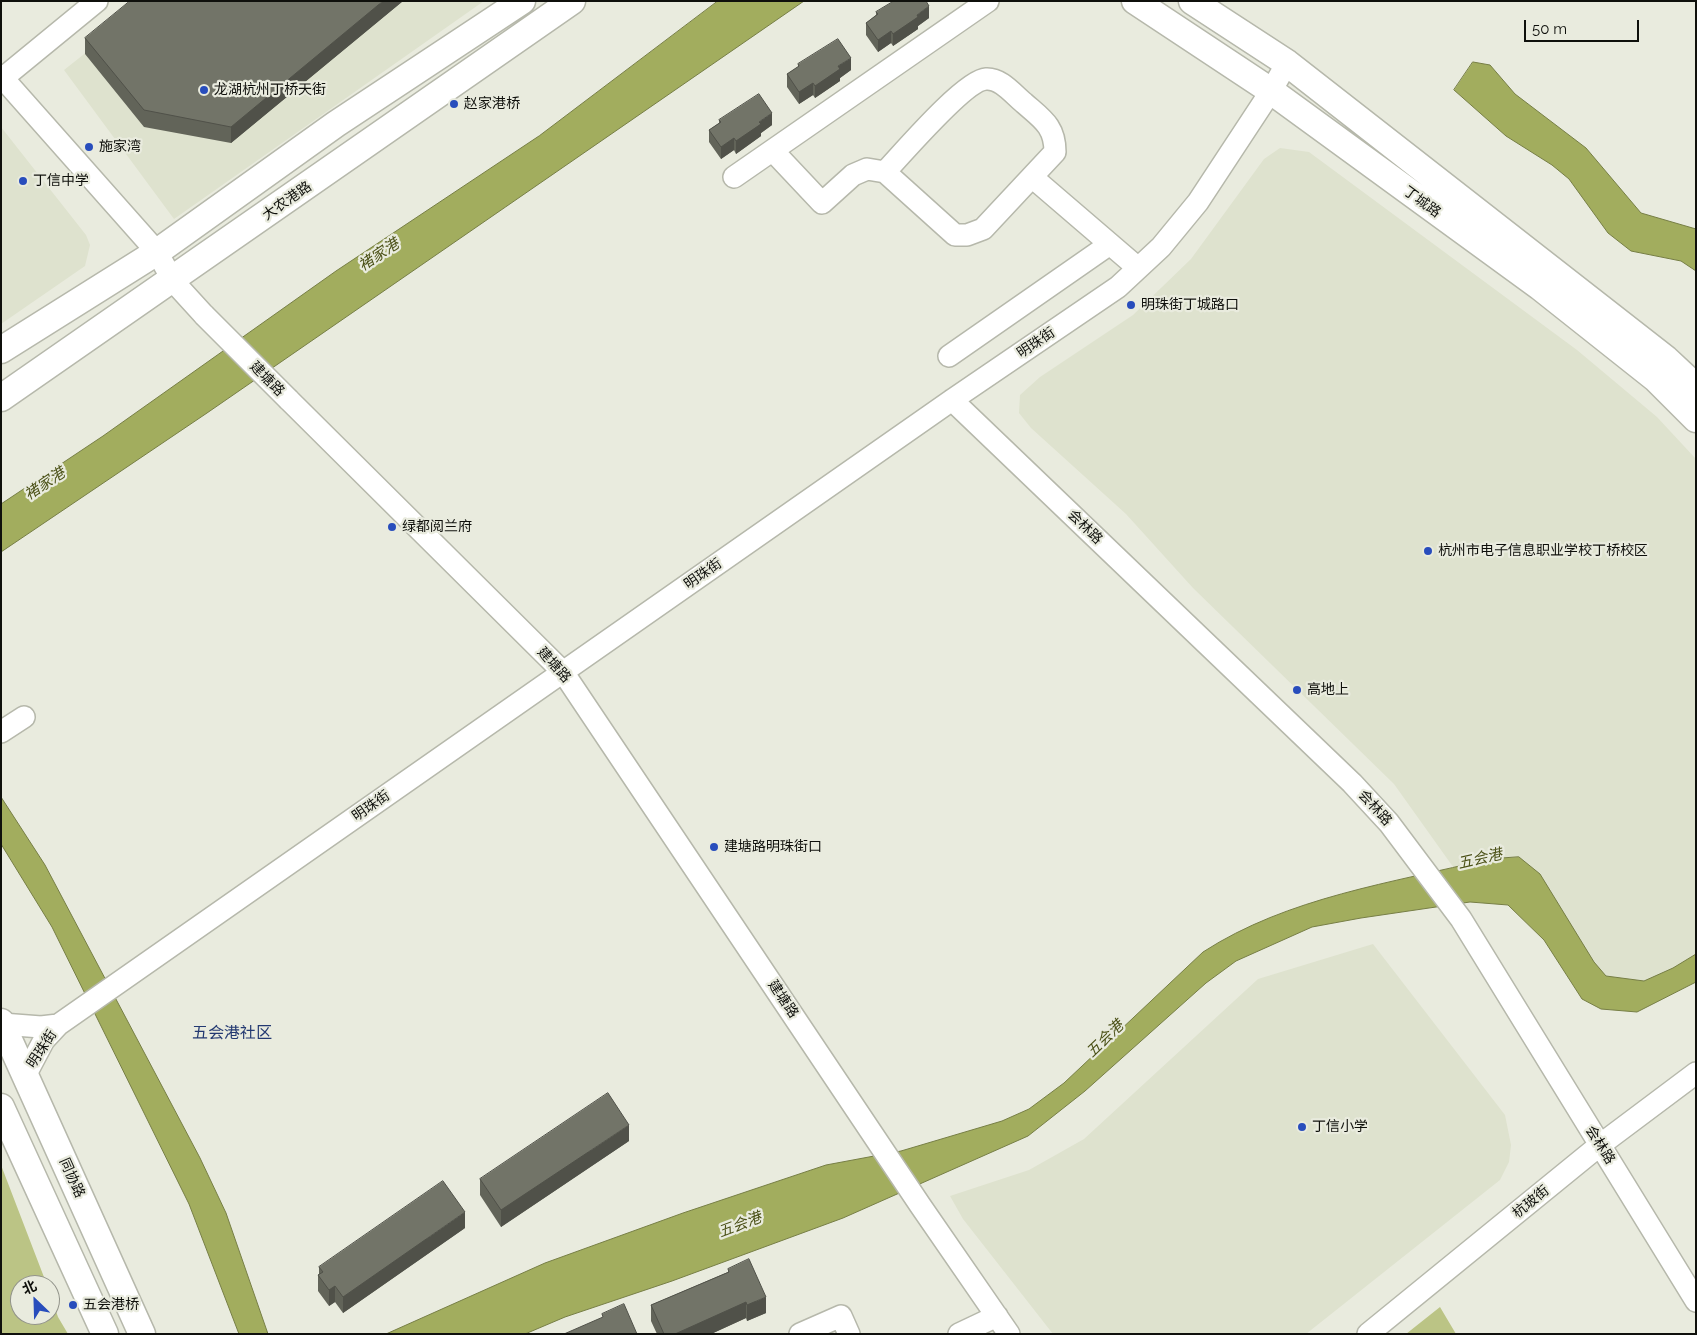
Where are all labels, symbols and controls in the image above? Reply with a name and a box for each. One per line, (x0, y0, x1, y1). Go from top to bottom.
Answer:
scale bar (1527, 10, 1642, 42)
text: 50 m (1532, 20, 1567, 38)
place label: 龙湖杭州丁桥天街 (214, 82, 326, 98)
marker: 龙湖杭州丁桥天街 (198, 84, 210, 96)
place label: 赵家港桥 (464, 96, 520, 112)
marker: 赵家港桥 (448, 98, 460, 110)
place label: 施家湾 (99, 139, 141, 155)
marker: 施家湾 (83, 141, 95, 153)
place label: 丁信中学 (33, 173, 89, 189)
marker: 丁信中学 (17, 175, 29, 187)
street label: 大农港路 (259, 178, 315, 224)
street label: 丁城路 (1400, 183, 1444, 221)
water label: 褚家港 (355, 235, 403, 275)
place label: 明珠街丁城路口 (1141, 297, 1239, 313)
marker: 明珠街丁城路口 (1125, 299, 1137, 311)
street label: 明珠街 (1014, 324, 1058, 362)
street label: 建塘路 (246, 358, 288, 400)
water label: 褚家港 (21, 464, 69, 504)
street label: 会林路 (1064, 506, 1106, 548)
place label: 绿都阅兰府 (402, 519, 472, 535)
marker: 绿都阅兰府 (386, 521, 398, 533)
place label: 杭州市电子信息职业学校丁桥校区 (1438, 543, 1648, 559)
marker: 杭州市电子信息职业学校丁桥校区 (1422, 545, 1434, 557)
street label: 明珠街 (681, 555, 725, 593)
street label: 建塘路 (534, 644, 574, 686)
place label: 高地上 (1307, 682, 1349, 698)
marker: 高地上 (1291, 684, 1303, 696)
street label: 明珠街 (349, 787, 393, 825)
street label: 会林路 (1355, 787, 1395, 829)
place label: 建塘路明珠街口 (724, 839, 822, 855)
marker: 建塘路明珠街口 (708, 841, 720, 853)
water label: 五会港 (1456, 845, 1504, 873)
street label: 建塘路 (764, 977, 802, 1021)
water label: 五会港 (1083, 1017, 1127, 1061)
district label: 五会港社区 (192, 1023, 272, 1043)
street label: 明珠街 (24, 1027, 60, 1071)
place label: 丁信小学 (1312, 1119, 1368, 1135)
marker: 丁信小学 (1296, 1121, 1308, 1133)
street label: 会林路 (1582, 1123, 1618, 1167)
street label: 同协路 (56, 1155, 88, 1201)
street label: 杭玻街 (1509, 1182, 1553, 1222)
water label: 五会港 (716, 1209, 764, 1241)
north arrow (10, 1275, 60, 1325)
text: 北 (20, 1277, 39, 1297)
place label: 五会港桥 (83, 1297, 139, 1313)
marker: 五会港桥 (67, 1299, 79, 1311)

